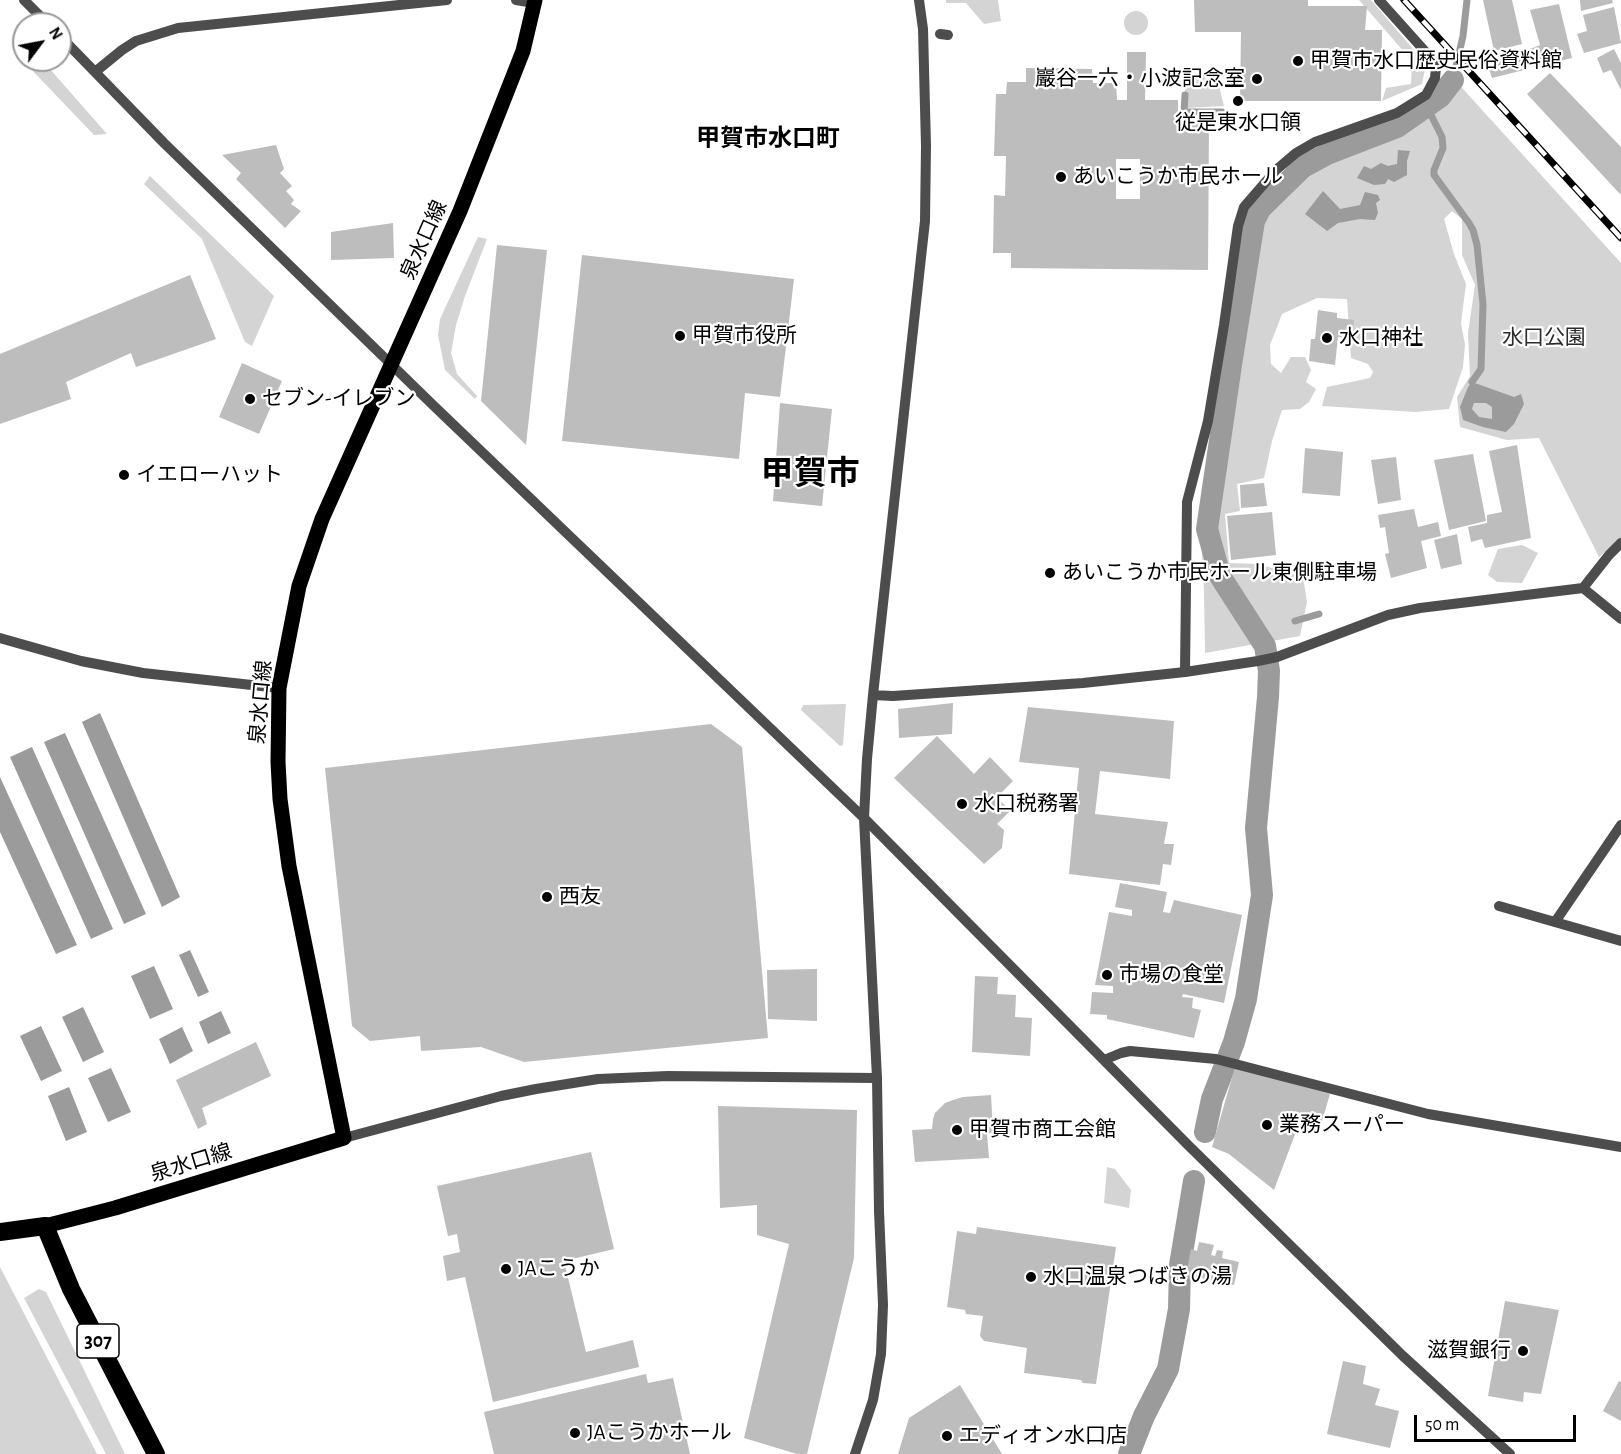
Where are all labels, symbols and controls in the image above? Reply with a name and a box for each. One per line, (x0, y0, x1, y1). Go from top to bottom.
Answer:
north arrow (12, 12, 72, 72)
text: N (46, 25, 65, 42)
place label: 甲賀市水口歴史民俗資料館 (1310, 48, 1562, 74)
marker: 甲賀市水口歴史民俗資料館 (1291, 54, 1305, 68)
place label: 巖谷一六・小波記念室 (1035, 66, 1245, 92)
marker: 巖谷一六・小波記念室 (1250, 72, 1264, 86)
marker: 従是東水口領 (1231, 94, 1245, 108)
place label: 従是東水口領 (1175, 110, 1301, 136)
district label: 甲賀市水口町 (696, 125, 840, 153)
place label: あいこうか市民ホール (1073, 164, 1283, 190)
marker: あいこうか市民ホール (1054, 170, 1068, 184)
street label: 泉水口線 (395, 197, 453, 283)
place label: 甲賀市役所 (692, 323, 797, 349)
place label: 水口神社 (1339, 325, 1423, 351)
park label: 水口公園 (1502, 325, 1586, 351)
marker: 甲賀市役所 (673, 329, 687, 343)
marker: 水口神社 (1320, 331, 1334, 345)
place label: セブン-イレブン (262, 386, 415, 412)
marker: セブン-イレブン (243, 392, 257, 406)
district label: 甲賀市 (761, 454, 859, 494)
place label: イエローハット (136, 462, 283, 488)
marker: イエローハット (117, 468, 131, 482)
place label: あいこうか市民ホール東側駐車場 (1062, 560, 1377, 586)
marker: あいこうか市民ホール東側駐車場 (1043, 566, 1057, 580)
street label: 泉水口線 (245, 659, 277, 745)
place label: 水口税務署 (974, 791, 1079, 817)
marker: 水口税務署 (955, 797, 969, 811)
place label: 西友 (559, 884, 601, 910)
marker: 西友 (540, 890, 554, 904)
place label: 市場の食堂 (1119, 962, 1224, 988)
marker: 市場の食堂 (1100, 968, 1114, 982)
place label: 業務スーパー (1279, 1112, 1405, 1138)
place label: 甲賀市商工会館 (969, 1117, 1116, 1143)
marker: 業務スーパー (1260, 1118, 1274, 1132)
marker: 甲賀市商工会館 (950, 1123, 964, 1137)
street label: 泉水口線 (147, 1139, 235, 1187)
place label: JAこうか (518, 1256, 600, 1282)
marker: JAこうか (499, 1262, 513, 1276)
place label: 水口温泉つばきの湯 (1043, 1264, 1232, 1290)
marker: 水口温泉つばきの湯 (1024, 1270, 1038, 1284)
road number: 307 (77, 1324, 119, 1358)
place label: 滋賀銀行 (1427, 1338, 1511, 1364)
marker: 滋賀銀行 (1516, 1344, 1530, 1358)
scale bar (1417, 1403, 1579, 1441)
text: 50 m (1425, 1416, 1459, 1434)
place label: JAこうかホール (587, 1420, 732, 1446)
place label: エディオン水口店 (959, 1423, 1127, 1449)
marker: JAこうかホール (568, 1426, 582, 1440)
marker: エディオン水口店 (940, 1429, 954, 1443)

